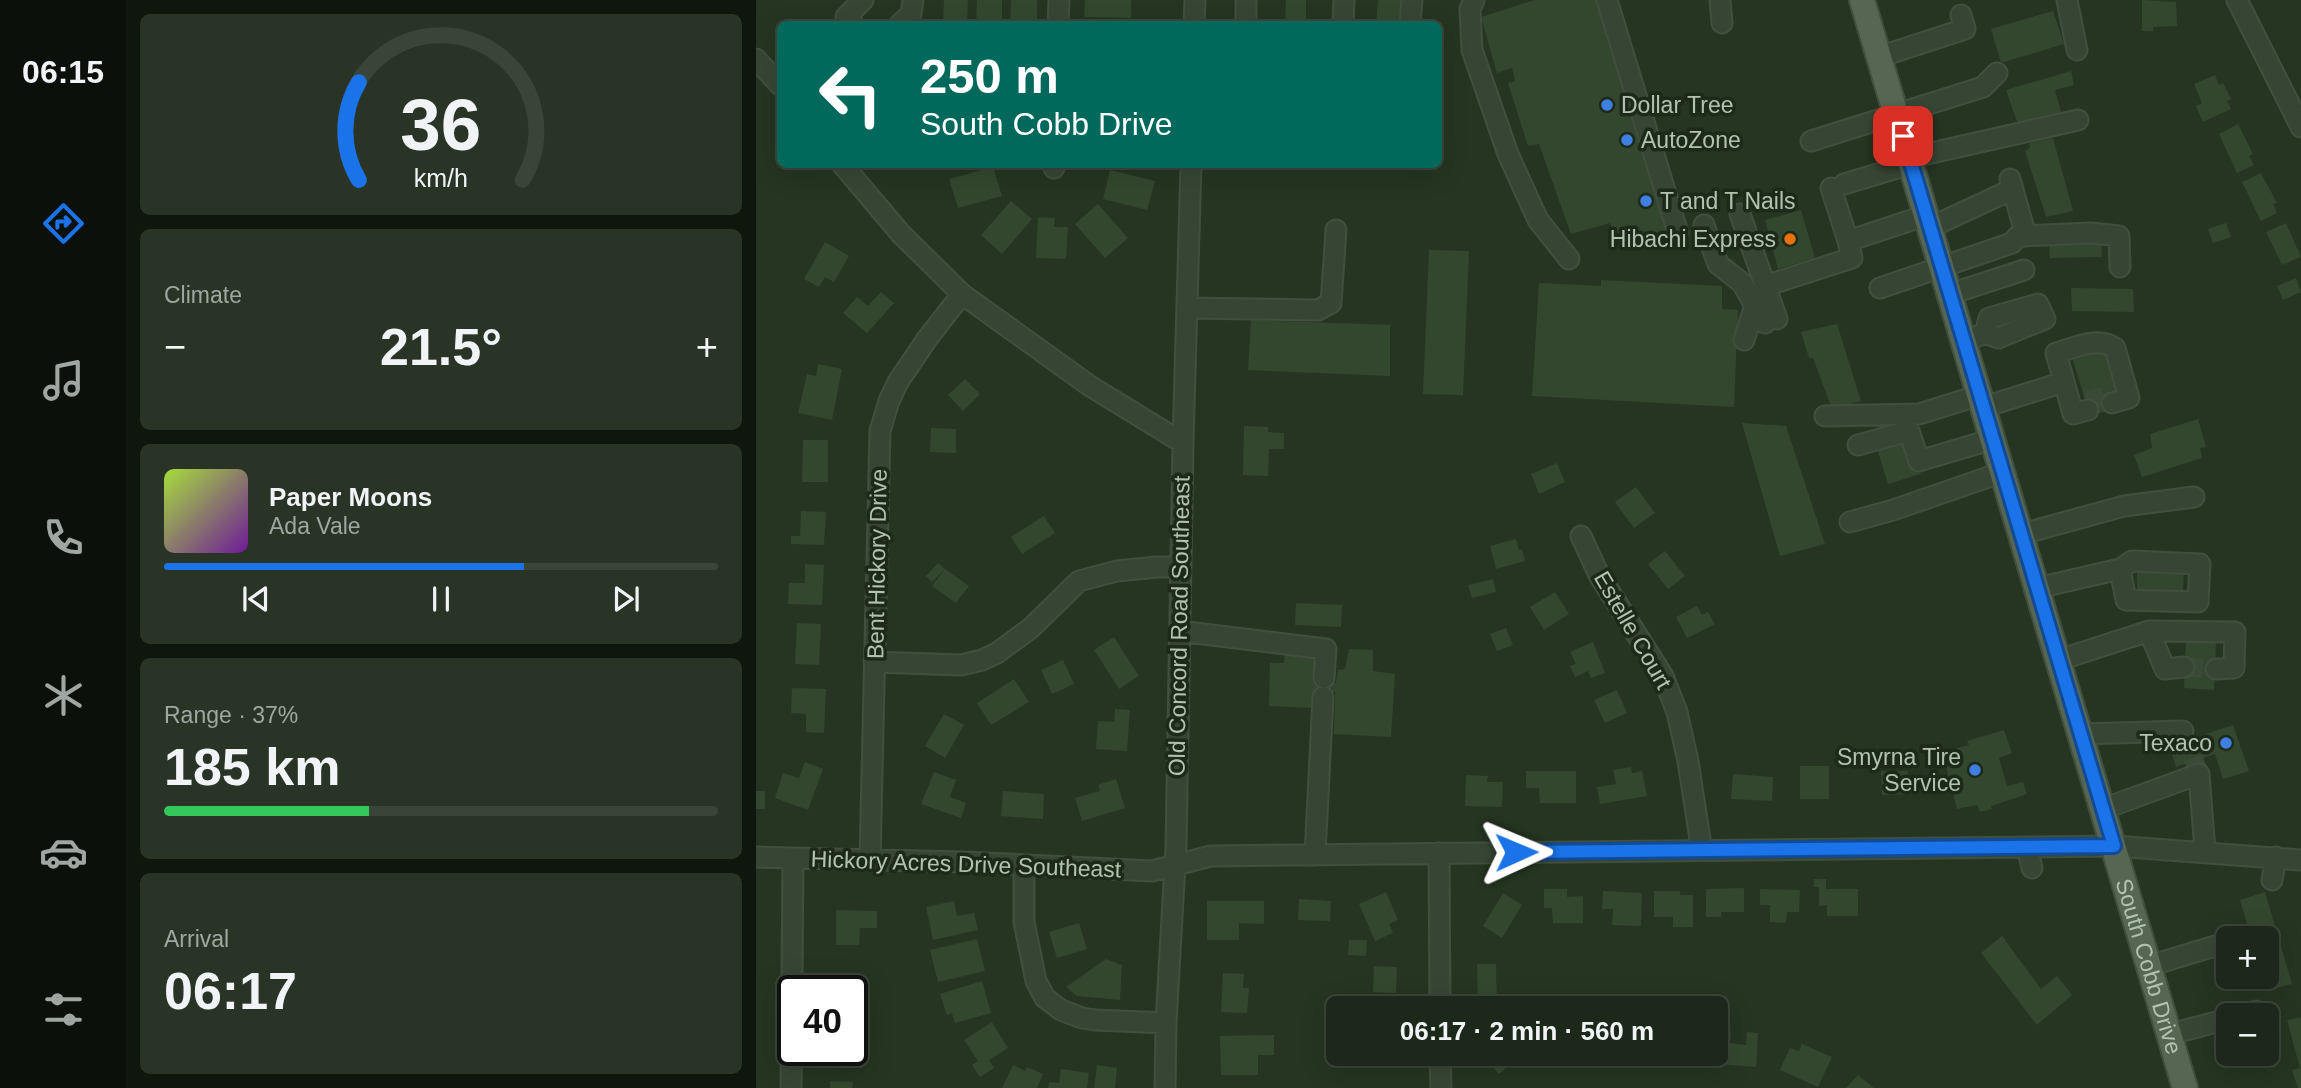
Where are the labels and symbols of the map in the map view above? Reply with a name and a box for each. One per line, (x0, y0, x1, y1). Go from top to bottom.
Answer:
place label: Dollar Tree (1621, 92, 1733, 118)
marker: Dollar Tree (1599, 97, 1615, 113)
pin (1873, 106, 1933, 166)
place label: AutoZone (1641, 127, 1741, 153)
marker: AutoZone (1619, 132, 1635, 148)
place label: T and T Nails (1660, 188, 1796, 214)
marker: T and T Nails (1638, 193, 1654, 209)
place label: Hibachi Express (1610, 226, 1776, 252)
marker: Hibachi Express (1782, 231, 1798, 247)
street label: Bent Hickory Drive (862, 469, 892, 659)
street label: Old Concord Road Southeast (1163, 475, 1195, 776)
street label: Estelle Court (1589, 566, 1677, 694)
place label: Texaco (2139, 730, 2212, 756)
marker: Texaco (2218, 735, 2234, 751)
place label: Smyrna Tire Service (1837, 744, 1961, 796)
marker: Smyrna Tire Service (1967, 762, 1983, 778)
position arrow (1479, 815, 1553, 889)
street label: Hickory Acres Drive Southeast (810, 846, 1122, 882)
street label: South Cobb Drive (2111, 876, 2187, 1057)
speed limit sign: 40 (777, 975, 868, 1066)

